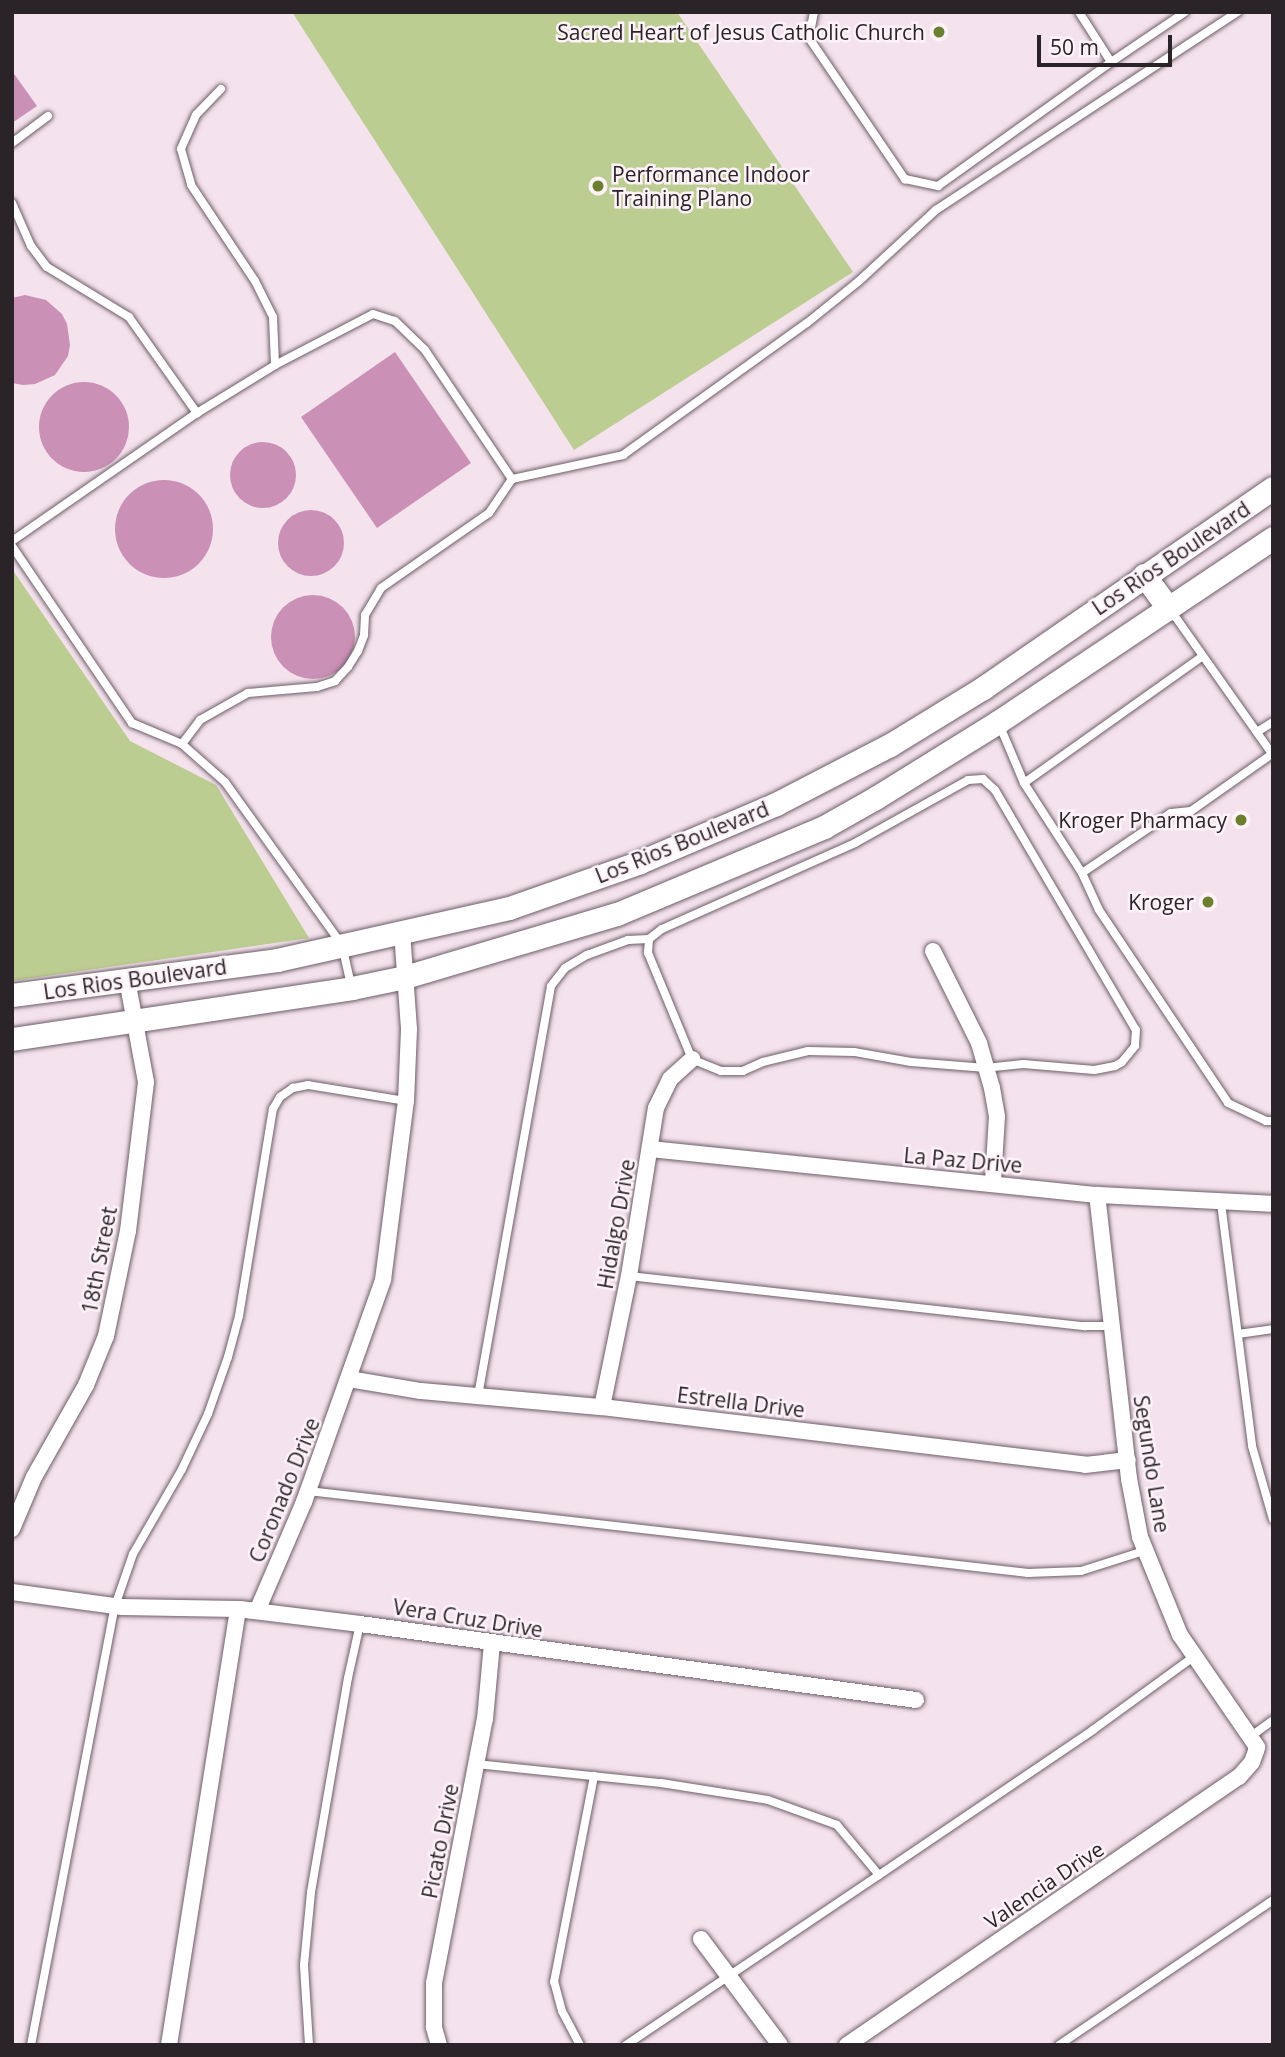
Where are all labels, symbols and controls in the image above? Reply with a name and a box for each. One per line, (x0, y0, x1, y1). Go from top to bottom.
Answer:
place label: Sacred Heart of Jesus Catholic Church (557, 19, 925, 45)
scale bar (1040, 21, 1175, 65)
marker: Sacred Heart of Jesus Catholic Church (931, 24, 947, 40)
text: 50 m (1050, 33, 1099, 61)
place label: Performance Indoor Training Plano (612, 161, 810, 211)
marker: Performance Indoor Training Plano (590, 178, 606, 194)
street label: Los Rios Boulevard (1087, 496, 1255, 620)
street label: Los Rios Boulevard (591, 796, 773, 888)
place label: Kroger Pharmacy (1058, 807, 1227, 833)
marker: Kroger Pharmacy (1233, 812, 1249, 828)
place label: Kroger (1128, 889, 1194, 915)
marker: Kroger (1200, 894, 1216, 910)
street label: Los Rios Boulevard (42, 954, 228, 1004)
street label: La Paz Drive (903, 1142, 1023, 1178)
street label: Hidalgo Drive (592, 1157, 640, 1291)
street label: 18th Street (76, 1204, 122, 1316)
street label: Estrella Drive (676, 1382, 806, 1422)
street label: Segundo Lane (1129, 1394, 1175, 1534)
street label: Coronado Drive (243, 1414, 325, 1566)
street label: Vera Cruz Drive (391, 1594, 545, 1642)
street label: Picato Drive (417, 1781, 463, 1901)
street label: Valencia Drive (980, 1836, 1108, 1934)

